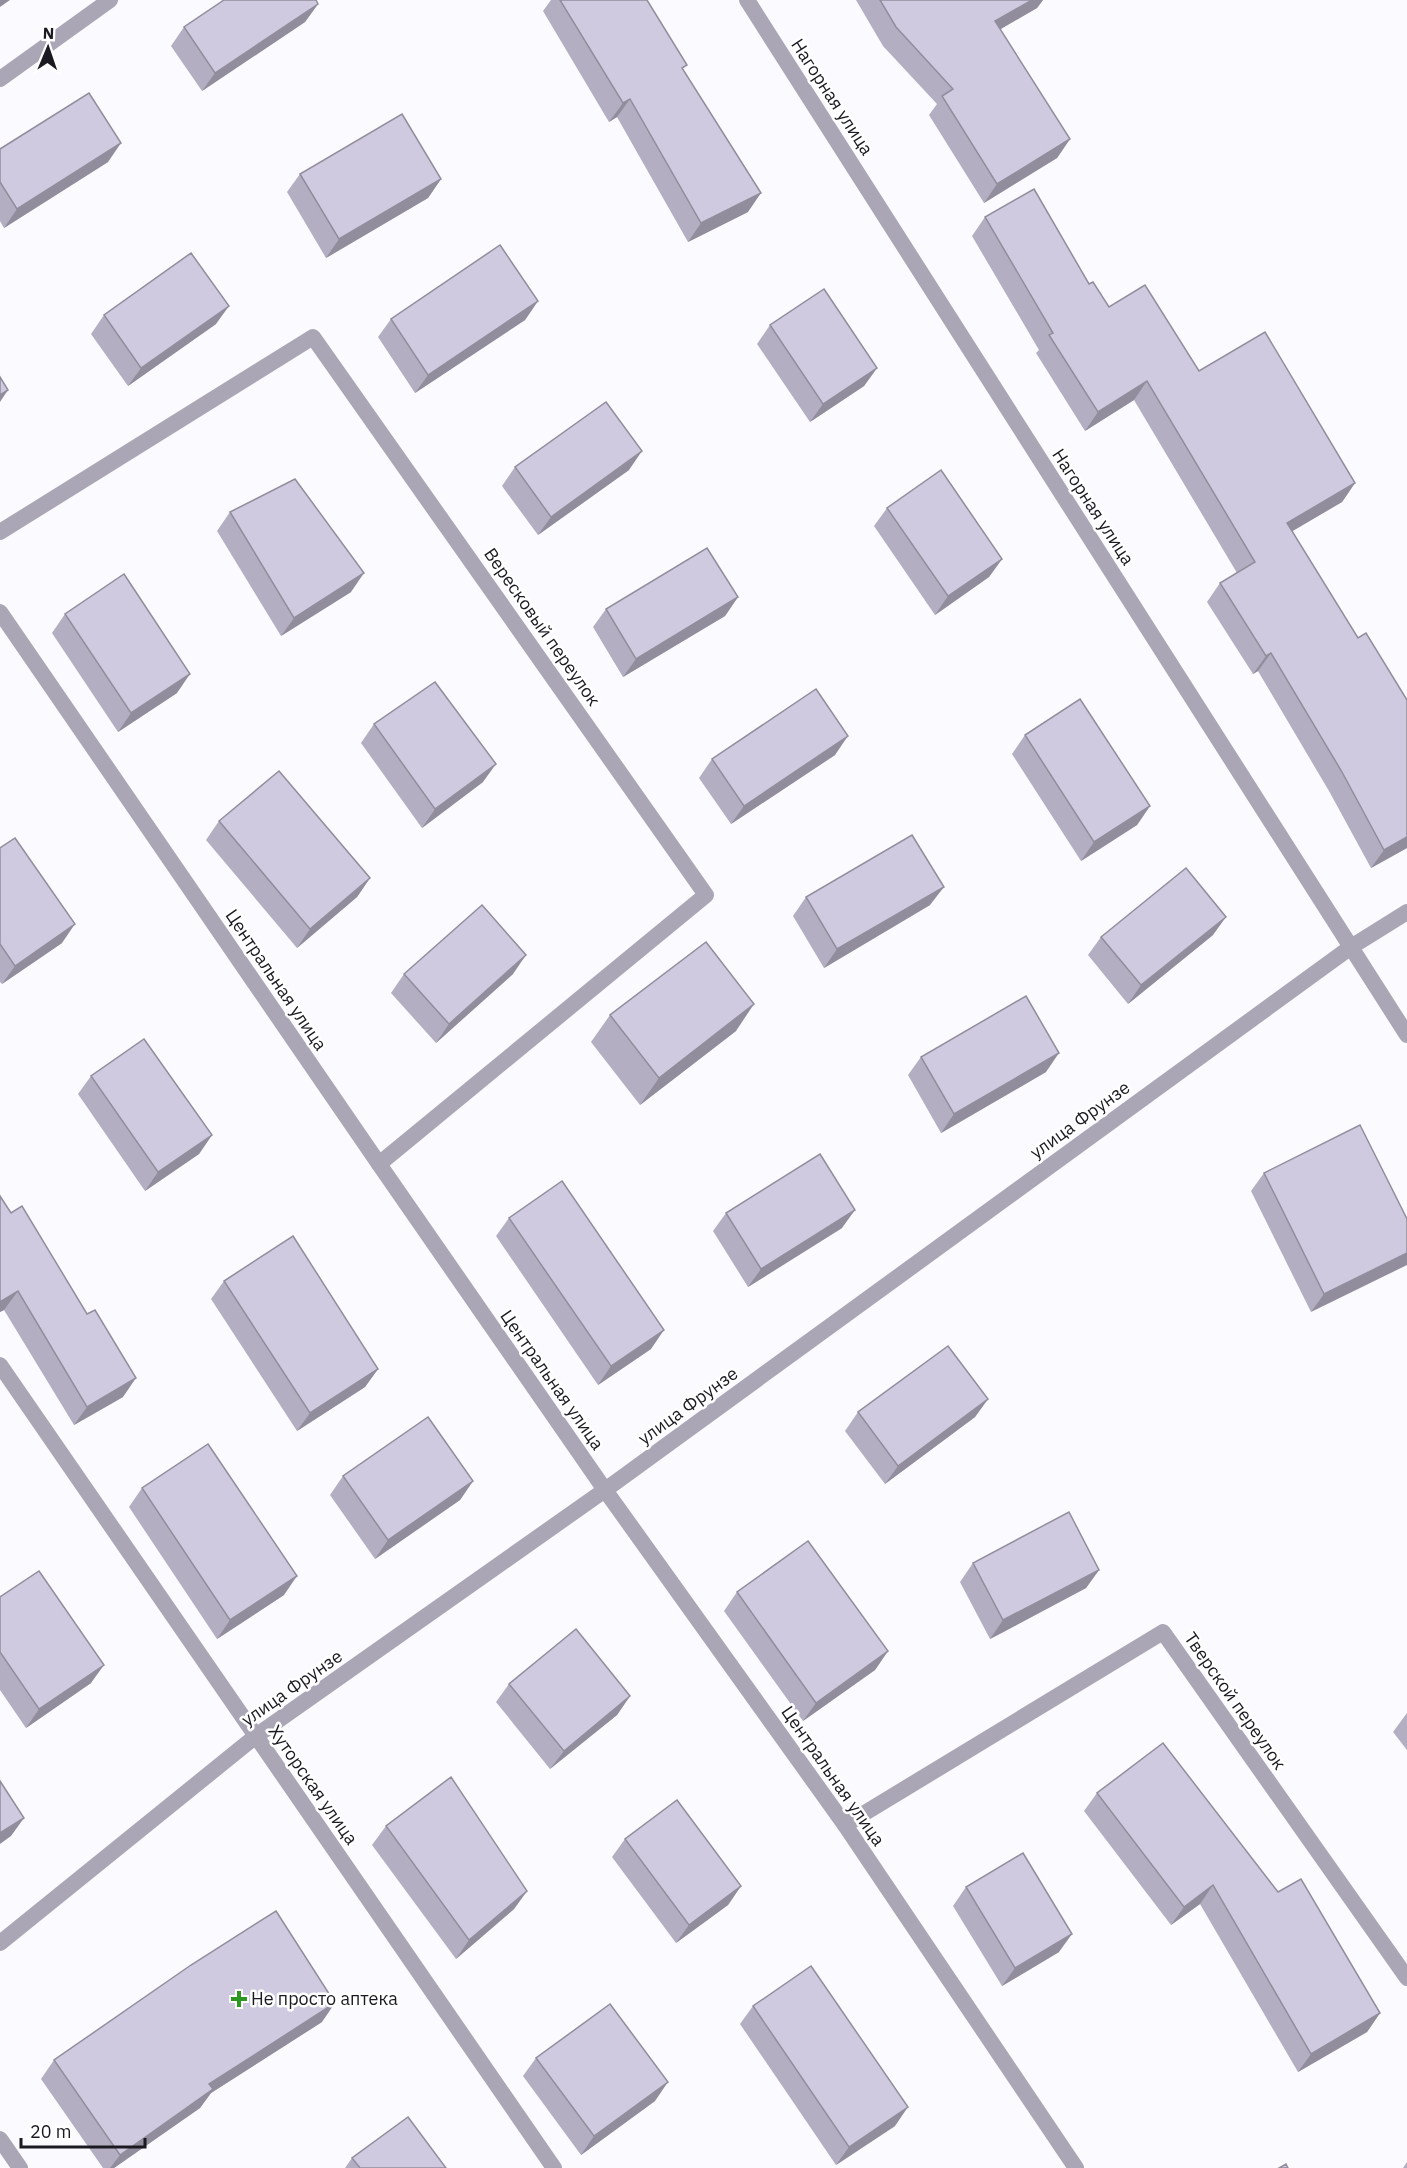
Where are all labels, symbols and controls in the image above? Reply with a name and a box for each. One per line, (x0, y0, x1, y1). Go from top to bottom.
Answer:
north arrow (18, 18, 78, 78)
text: N (42, 23, 55, 43)
street label: Нагорная улица (786, 34, 879, 160)
street label: Нагорная улица (1047, 444, 1140, 570)
street label: Вересковый переулок (479, 543, 606, 710)
street label: Центральная улица (221, 905, 332, 1055)
street label: улица Фрунзе (1025, 1076, 1134, 1164)
street label: Центральная улица (495, 1305, 610, 1454)
street label: улица Фрунзе (633, 1362, 742, 1450)
street label: Тверской переулок (1179, 1627, 1292, 1774)
street label: улица Фрунзе (237, 1644, 347, 1731)
street label: Центральная улица (776, 1701, 891, 1850)
street label: Хуторская улица (264, 1720, 363, 1849)
place label: Не просто аптека (251, 1987, 398, 2010)
marker: Не просто аптека (232, 1992, 246, 2006)
scale bar (21, 2111, 146, 2149)
text: 20 m (30, 2120, 72, 2143)

